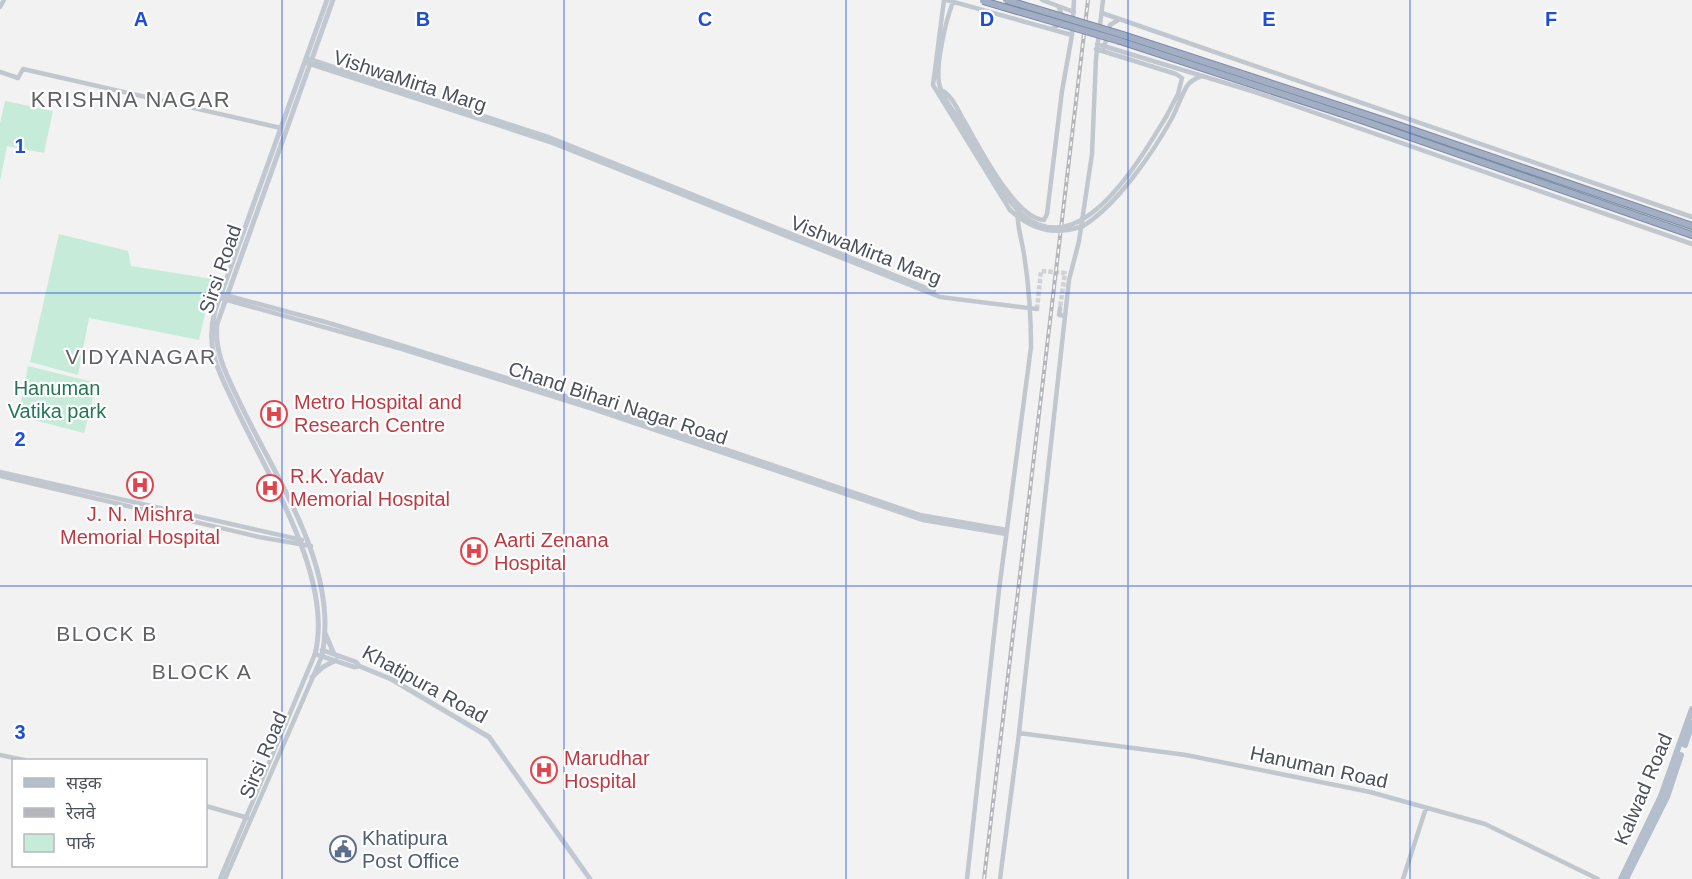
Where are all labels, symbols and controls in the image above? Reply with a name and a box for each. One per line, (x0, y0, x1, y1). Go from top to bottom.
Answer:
text: A (134, 8, 148, 30)
text: B (416, 8, 430, 30)
text: C (698, 8, 712, 30)
text: D (980, 8, 994, 30)
text: E (1262, 8, 1276, 30)
text: F (1545, 8, 1557, 30)
street label: VishwaMirta Marg (331, 46, 489, 116)
district label: KRISHNA NAGAR (31, 87, 231, 112)
text: 1 (14, 135, 26, 157)
street label: VishwaMirta Marg (788, 211, 944, 289)
street label: Sirsi Road (195, 222, 245, 316)
district label: VIDYANAGAR (65, 345, 217, 368)
street label: Chand Bihari Nagar Road (506, 357, 730, 449)
park label: Hanuman Vatika park (8, 377, 107, 422)
place label: Metro Hospital and Research Centre (294, 391, 462, 436)
hospital icon: Metro Hospital and Research Centre (259, 399, 289, 429)
text: 2 (14, 428, 26, 450)
place label: R.K.Yadav Memorial Hospital (290, 465, 450, 510)
hospital icon: J. N. Mishra Memorial Hospital (125, 470, 155, 500)
hospital icon: R.K.Yadav Memorial Hospital (255, 473, 285, 503)
place label: J. N. Mishra Memorial Hospital (60, 503, 220, 548)
place label: Aarti Zenana Hospital (494, 529, 609, 574)
hospital icon: Aarti Zenana Hospital (459, 536, 489, 566)
district label: BLOCK B (56, 622, 158, 645)
street label: Khatipura Road (359, 641, 491, 727)
district label: BLOCK A (152, 660, 252, 683)
street label: Sirsi Road (235, 708, 291, 802)
text: 3 (14, 721, 26, 743)
street label: Kalwad Road (1610, 730, 1676, 848)
street label: Hanuman Road (1248, 742, 1390, 792)
place label: Marudhar Hospital (564, 747, 650, 792)
hospital icon: Marudhar Hospital (529, 755, 559, 785)
legend (12, 759, 207, 867)
text: सड़क (66, 773, 103, 793)
text: रेलवे (65, 802, 97, 823)
place label: Khatipura Post Office (362, 827, 459, 872)
text: पार्क (66, 832, 96, 853)
public building icon: Khatipura Post Office (328, 834, 358, 864)

